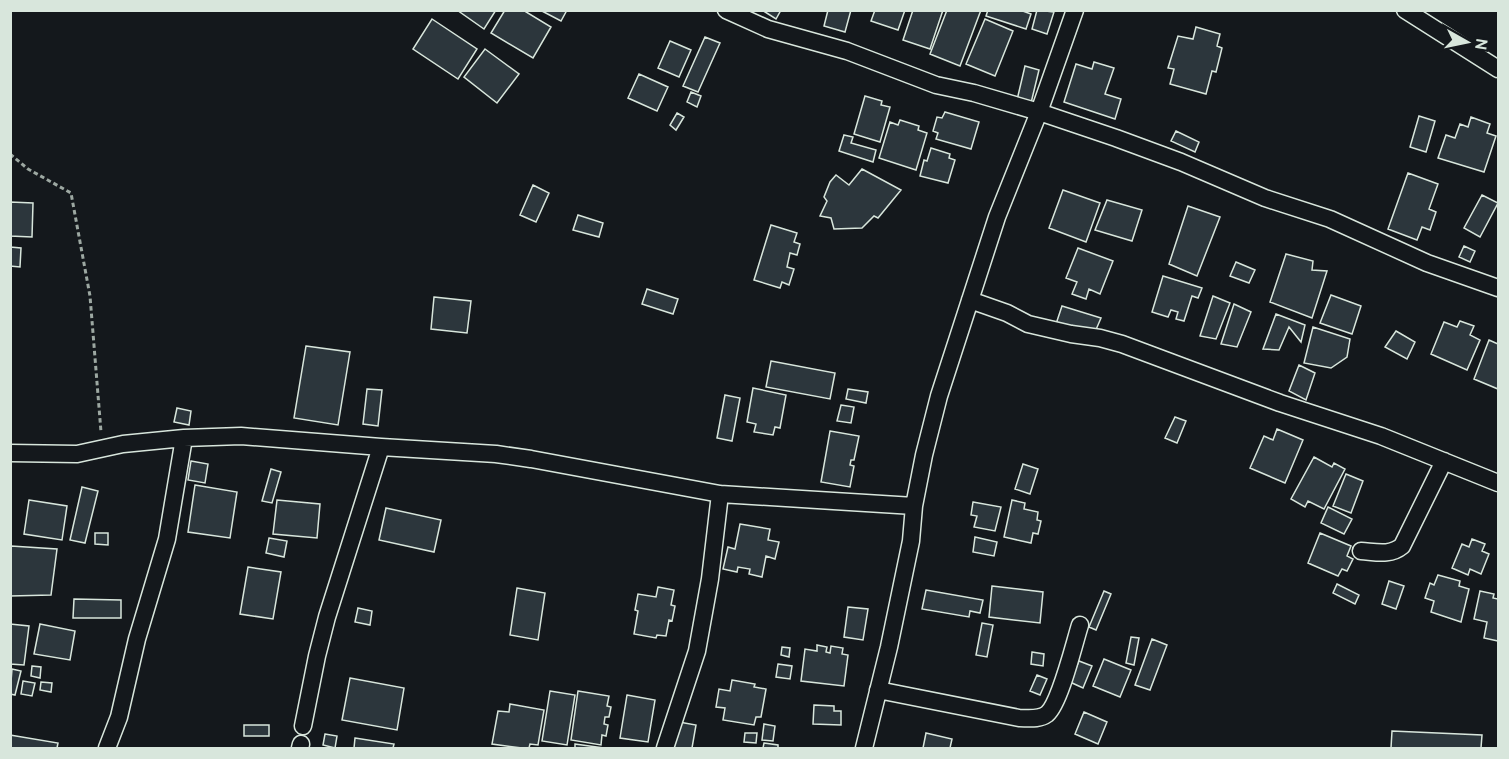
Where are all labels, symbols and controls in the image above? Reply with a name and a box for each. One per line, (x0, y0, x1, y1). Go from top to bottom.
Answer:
north arrow (1437, 12, 1497, 72)
text: N (1469, 37, 1491, 51)

